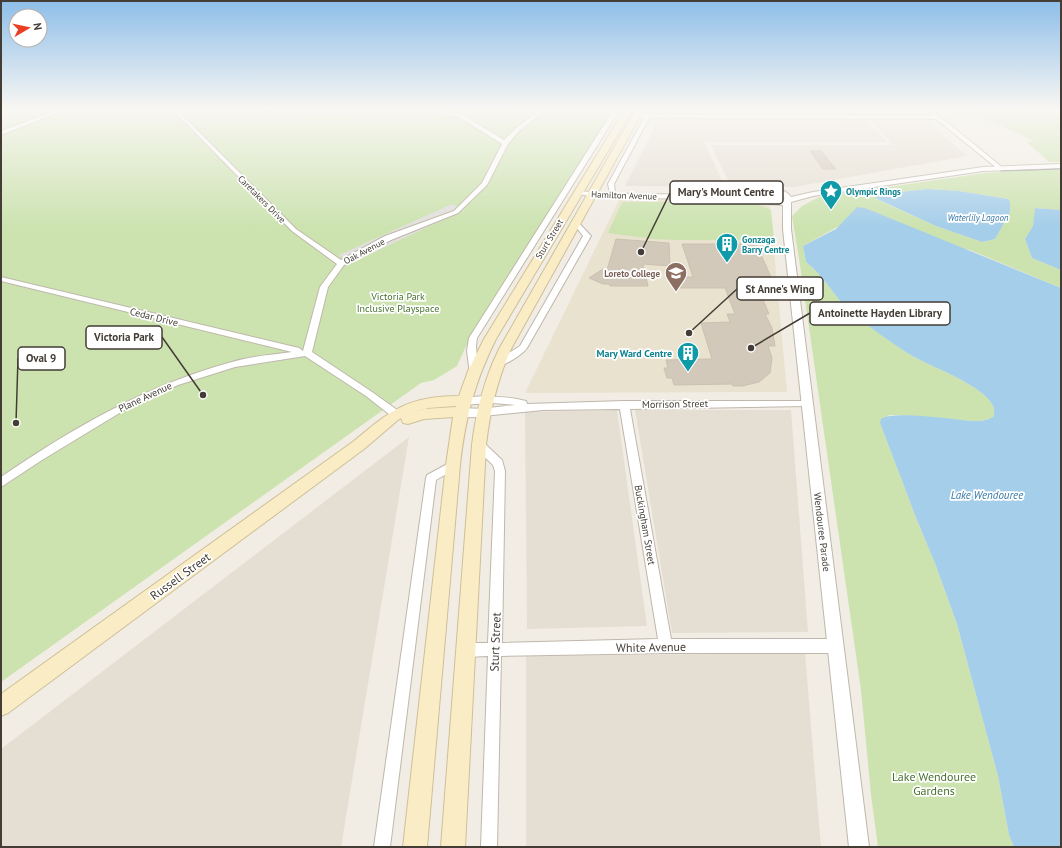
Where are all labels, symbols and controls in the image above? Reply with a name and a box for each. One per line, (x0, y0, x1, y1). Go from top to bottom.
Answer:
north arrow (8, 8, 48, 48)
text: N (30, 22, 45, 31)
street label: Caretakers Drive (236, 173, 288, 225)
place icon: Olympic Rings (818, 178, 844, 211)
callout: Mary's Mount Centre (670, 181, 783, 204)
text: Mary's Mount Centre (678, 185, 775, 199)
place label: Olympic Rings (846, 186, 901, 197)
street label: Hamilton Avenue (591, 188, 657, 202)
water label: Waterlily Lagoon (947, 212, 1009, 223)
street label: Sturt Street (533, 217, 565, 261)
building icon: Gonzaga Barry Centre (714, 231, 740, 264)
place label: Gonzaga Barry Centre (742, 234, 790, 255)
street label: Oak Avenue (342, 235, 387, 266)
school or university icon: Loreto College (663, 260, 689, 293)
place label: Loreto College (604, 268, 660, 279)
callout: St Anne's Wing (737, 277, 823, 300)
text: St Anne's Wing (745, 282, 815, 296)
park label: Victoria Park Inclusive Playspace (357, 290, 439, 315)
callout: Antoinette Hayden Library (810, 302, 950, 325)
street label: Cedar Drive (129, 305, 179, 329)
text: Antoinette Hayden Library (818, 306, 943, 320)
callout: Victoria Park (86, 326, 162, 349)
text: Victoria Park (93, 330, 154, 344)
building icon: Mary Ward Centre (675, 340, 701, 373)
callout: Oval 9 (18, 347, 65, 370)
place label: Mary Ward Centre (597, 347, 672, 360)
text: Oval 9 (26, 351, 56, 365)
street label: Plane Avenue (116, 379, 174, 415)
street label: Morrison Street (642, 397, 709, 411)
street label: Buckingham Street (632, 484, 659, 567)
water label: Lake Wendouree (951, 488, 1023, 502)
street label: Wendouree Parade (811, 492, 833, 572)
street label: Russell Street (147, 549, 213, 603)
street label: Sturt Street (486, 612, 504, 672)
street label: White Avenue (616, 639, 686, 655)
park label: Lake Wendouree Gardens (892, 769, 976, 798)

